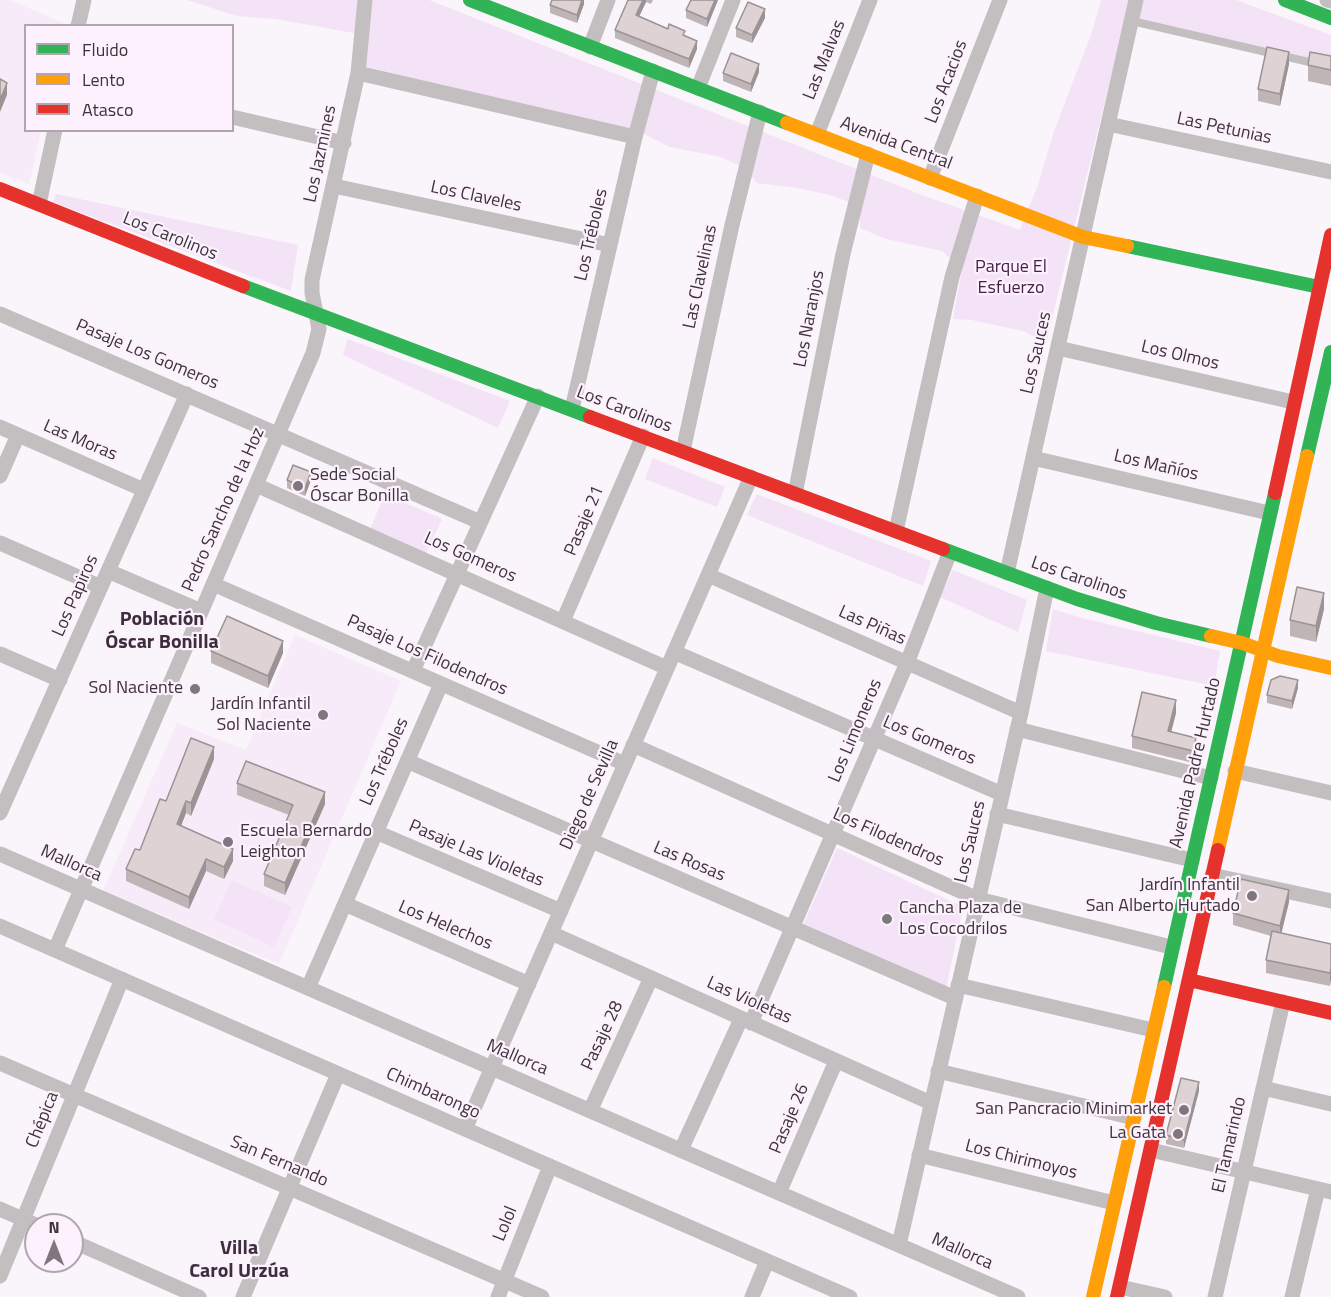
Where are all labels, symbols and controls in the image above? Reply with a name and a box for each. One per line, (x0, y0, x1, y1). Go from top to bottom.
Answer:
street label: Las Malvas (799, 17, 851, 103)
legend (24, 24, 234, 132)
text: Fluido (82, 36, 128, 63)
street label: Los Acacios (921, 37, 973, 127)
text: Lento (82, 66, 125, 93)
text: Atasco (82, 96, 133, 123)
street label: Los Jazmines (300, 103, 342, 205)
street label: Las Petunias (1175, 108, 1273, 150)
street label: Avenida Central (837, 113, 955, 175)
street label: Los Claveles (429, 177, 523, 217)
street label: Los Tréboles (571, 187, 613, 283)
street label: Los Carolinos (119, 208, 221, 266)
street label: Las Clavelinas (679, 223, 723, 331)
park label: Parque El Esfuerzo (975, 257, 1047, 300)
street label: Los Naranjos (790, 269, 830, 369)
street label: Los Sauces (1017, 310, 1057, 396)
street label: Pasaje Los Gomeros (72, 315, 222, 395)
street label: Los Olmos (1139, 337, 1221, 375)
street label: Los Carolinos (573, 382, 675, 438)
street label: Las Moras (40, 416, 120, 466)
street label: Pedro Sancho de la Hoz (178, 425, 270, 595)
street label: Los Mañíos (1112, 446, 1200, 486)
place label: Sede Social Óscar Bonilla (310, 465, 409, 508)
marker: Sede Social Óscar Bonilla (291, 479, 305, 493)
street label: Pasaje 21 (561, 483, 609, 559)
street label: Los Gomeros (420, 528, 520, 588)
street label: Los Papiros (48, 552, 104, 640)
street label: Los Carolinos (1028, 552, 1130, 606)
street label: Las Piñas (835, 602, 909, 650)
district label: Población Óscar Bonilla (105, 608, 219, 655)
street label: Pasaje Los Filodendros (344, 611, 510, 701)
street label: Avenida Padre Hurtado (1166, 675, 1226, 851)
street label: Los Limoneros (825, 676, 887, 786)
place label: Sol Naciente (89, 678, 183, 700)
marker: Sol Naciente (188, 682, 202, 696)
place label: Jardín Infantil Sol Naciente (211, 694, 311, 736)
marker: Jardín Infantil Sol Naciente (316, 708, 330, 722)
street label: Los Gomeros (879, 712, 979, 770)
street label: Los Tréboles (356, 715, 414, 809)
street label: Diego de Sevilla (556, 736, 624, 854)
street label: Los Sauces (951, 799, 991, 885)
street label: Los Filodendros (829, 804, 947, 872)
street label: Pasaje Las Violetas (405, 816, 547, 892)
place label: Escuela Bernardo Leighton (240, 821, 372, 864)
marker: Escuela Bernardo Leighton (221, 835, 235, 849)
street label: Las Rosas (650, 837, 728, 887)
street label: Mallorca (37, 841, 105, 887)
place label: Jardín Infantil San Alberto Hurtado (1086, 875, 1240, 918)
marker: Jardín Infantil San Alberto Hurtado (1245, 889, 1259, 903)
street label: Los Helechos (395, 896, 495, 956)
place label: Cancha Plaza de Los Cocodrilos (899, 898, 1022, 940)
marker: Cancha Plaza de Los Cocodrilos (880, 912, 894, 926)
street label: Las Violetas (703, 973, 795, 1029)
street label: Pasaje 28 (578, 998, 628, 1074)
street label: Mallorca (483, 1035, 551, 1081)
street label: Chimbarongo (383, 1064, 483, 1124)
street label: Pasaje 26 (766, 1081, 814, 1157)
street label: Chépica (22, 1089, 64, 1151)
street label: El Tamarindo (1208, 1095, 1252, 1195)
place label: San Pancracio Minimarket (975, 1099, 1172, 1121)
marker: San Pancracio Minimarket (1177, 1103, 1191, 1117)
place label: La Gata (1109, 1123, 1166, 1145)
marker: La Gata (1171, 1127, 1185, 1141)
street label: San Fernando (227, 1132, 331, 1192)
street label: Los Chirimoyos (963, 1136, 1079, 1184)
street label: Lolol (489, 1203, 523, 1245)
north arrow (24, 1213, 84, 1273)
text: N (48, 1215, 60, 1239)
street label: Mallorca (928, 1229, 996, 1275)
district label: Villa Carol Urzúa (189, 1237, 289, 1284)

